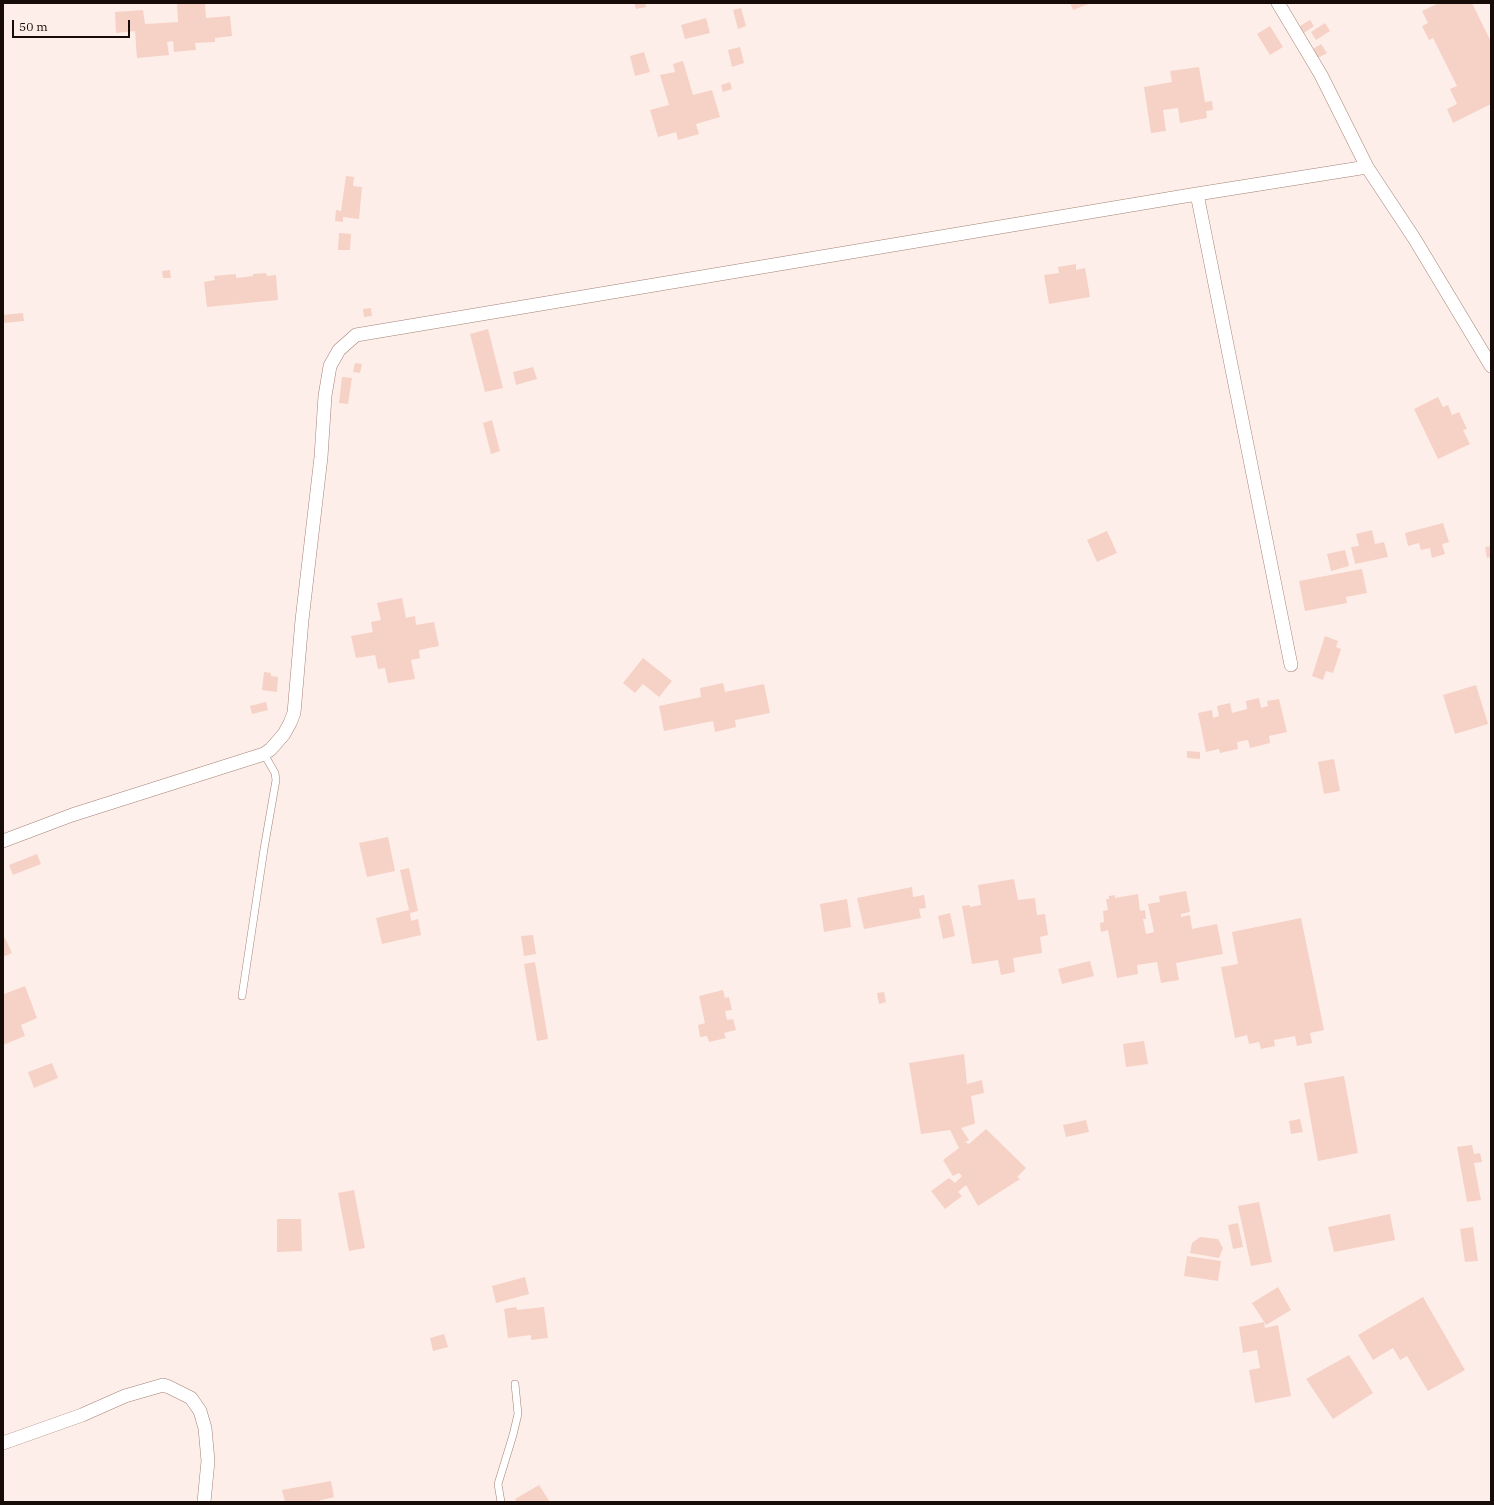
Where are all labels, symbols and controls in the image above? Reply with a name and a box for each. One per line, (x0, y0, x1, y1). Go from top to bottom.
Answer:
scale bar (14, 12, 132, 38)
text: 50 m (19, 19, 48, 34)

